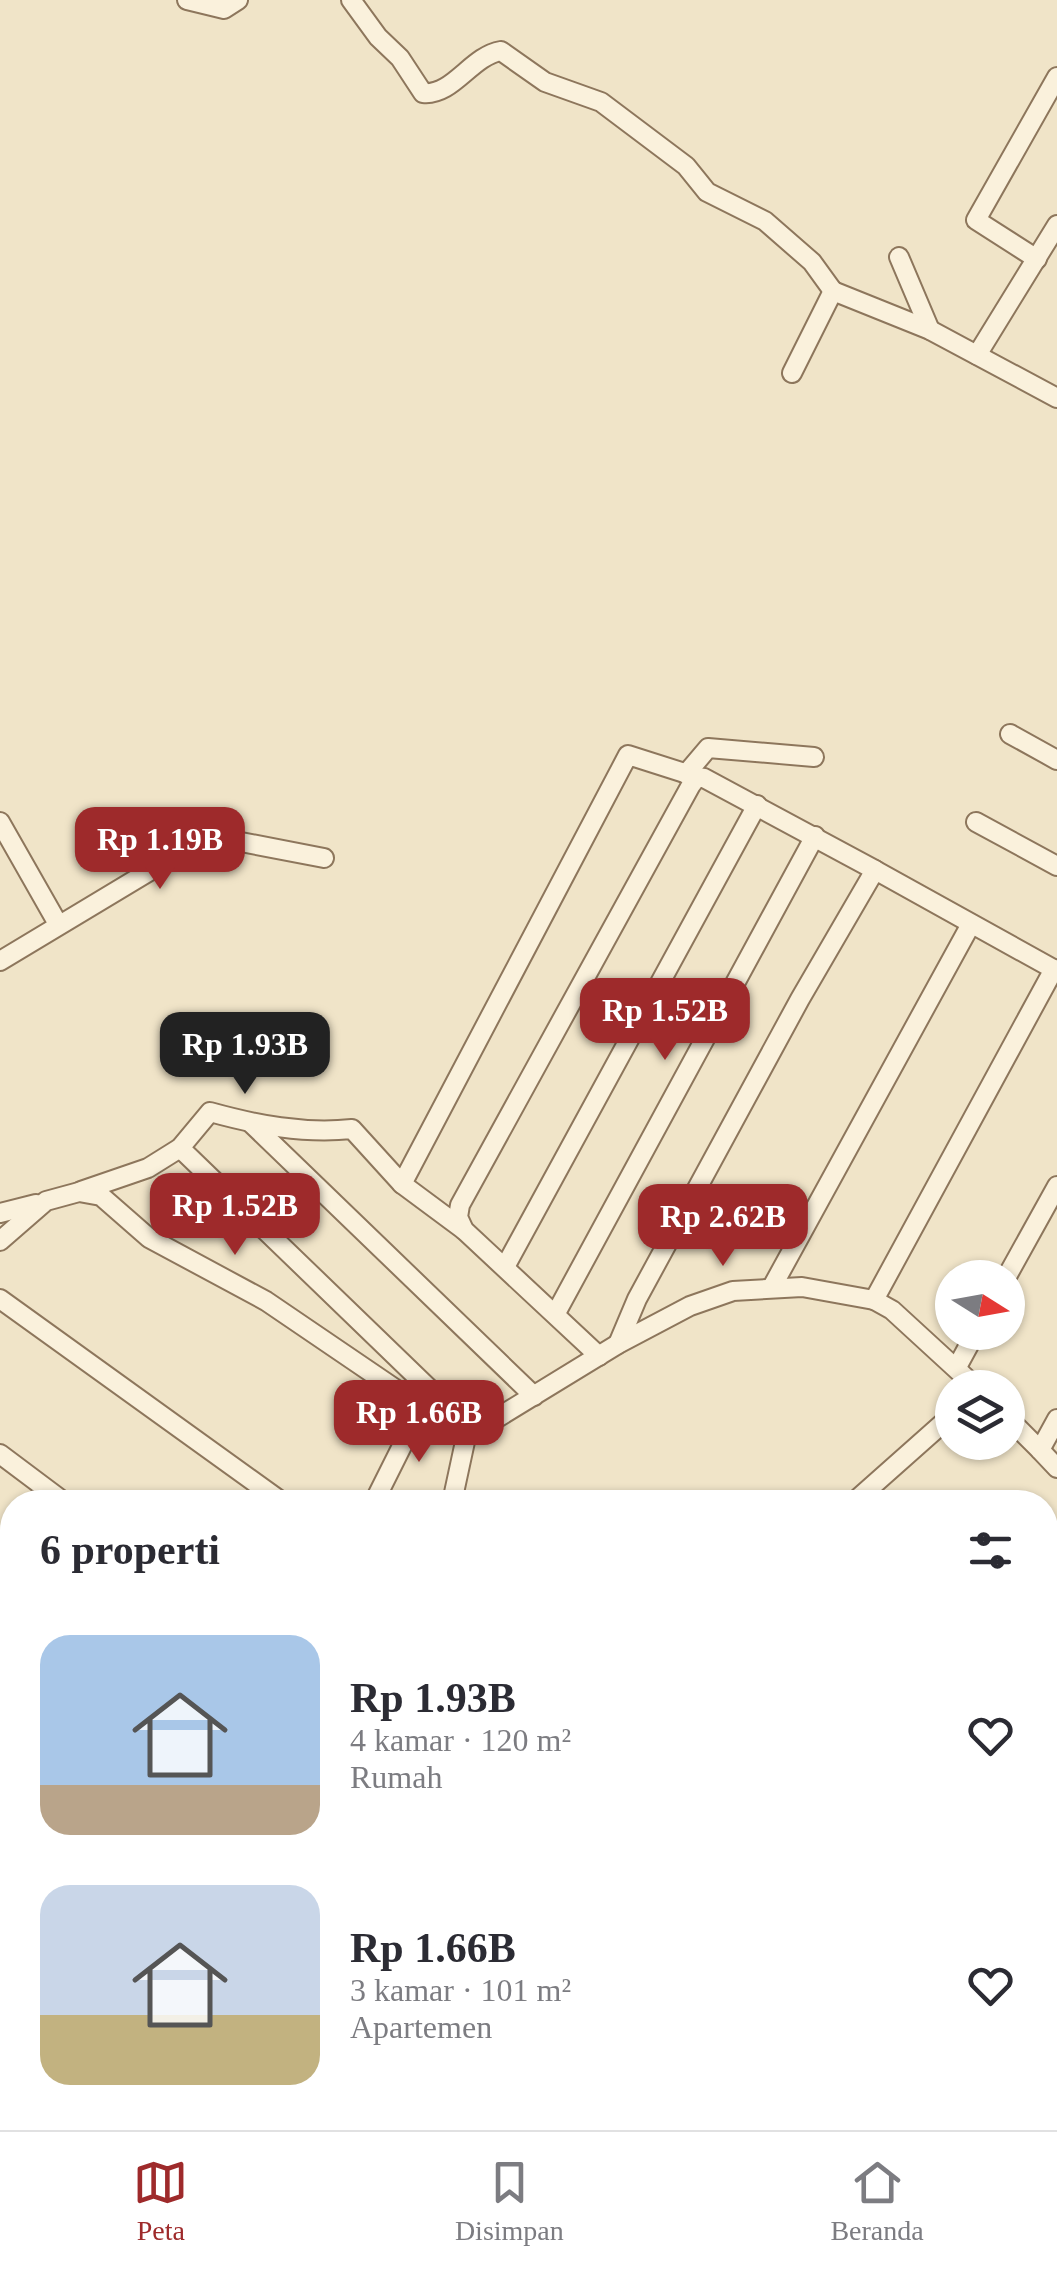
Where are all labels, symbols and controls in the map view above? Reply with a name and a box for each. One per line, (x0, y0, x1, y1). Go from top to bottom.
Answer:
pin: Rp 1.19B (57, 807, 263, 892)
text: Rp 1.19B (97, 821, 223, 857)
pin: Rp 1.52B (562, 978, 768, 1063)
text: Rp 1.52B (602, 992, 728, 1028)
pin: Rp 1.93B (142, 1012, 348, 1097)
text: Rp 1.93B (182, 1026, 308, 1062)
pin: Rp 1.52B (132, 1173, 338, 1258)
pin: Rp 2.62B (620, 1184, 826, 1269)
text: Rp 1.52B (172, 1187, 298, 1223)
text: Rp 2.62B (660, 1198, 786, 1234)
north arrow (935, 1260, 1025, 1350)
map controls (935, 1260, 1025, 1460)
button: layers (935, 1370, 1025, 1460)
pin: Rp 1.66B (316, 1380, 522, 1465)
text: Rp 1.66B (356, 1394, 482, 1430)
icon: filters (963, 1523, 1018, 1578)
text: 6 properti (40, 1527, 220, 1573)
icon: home (120, 1675, 240, 1795)
text: Rp 1.93B (350, 1675, 516, 1721)
icon: heart (963, 1708, 1018, 1763)
text: 4 kamar · 120 m² (350, 1722, 571, 1758)
text: Rumah (350, 1759, 442, 1795)
icon: home (120, 1925, 240, 2045)
text: Rp 1.66B (350, 1925, 516, 1971)
icon: heart (963, 1958, 1018, 2013)
text: 3 kamar · 101 m² (350, 1972, 571, 2008)
text: Apartemen (350, 2009, 492, 2045)
tab: Peta (133, 2155, 188, 2247)
tab: Disimpan (455, 2155, 564, 2247)
tab: Beranda (830, 2155, 924, 2247)

